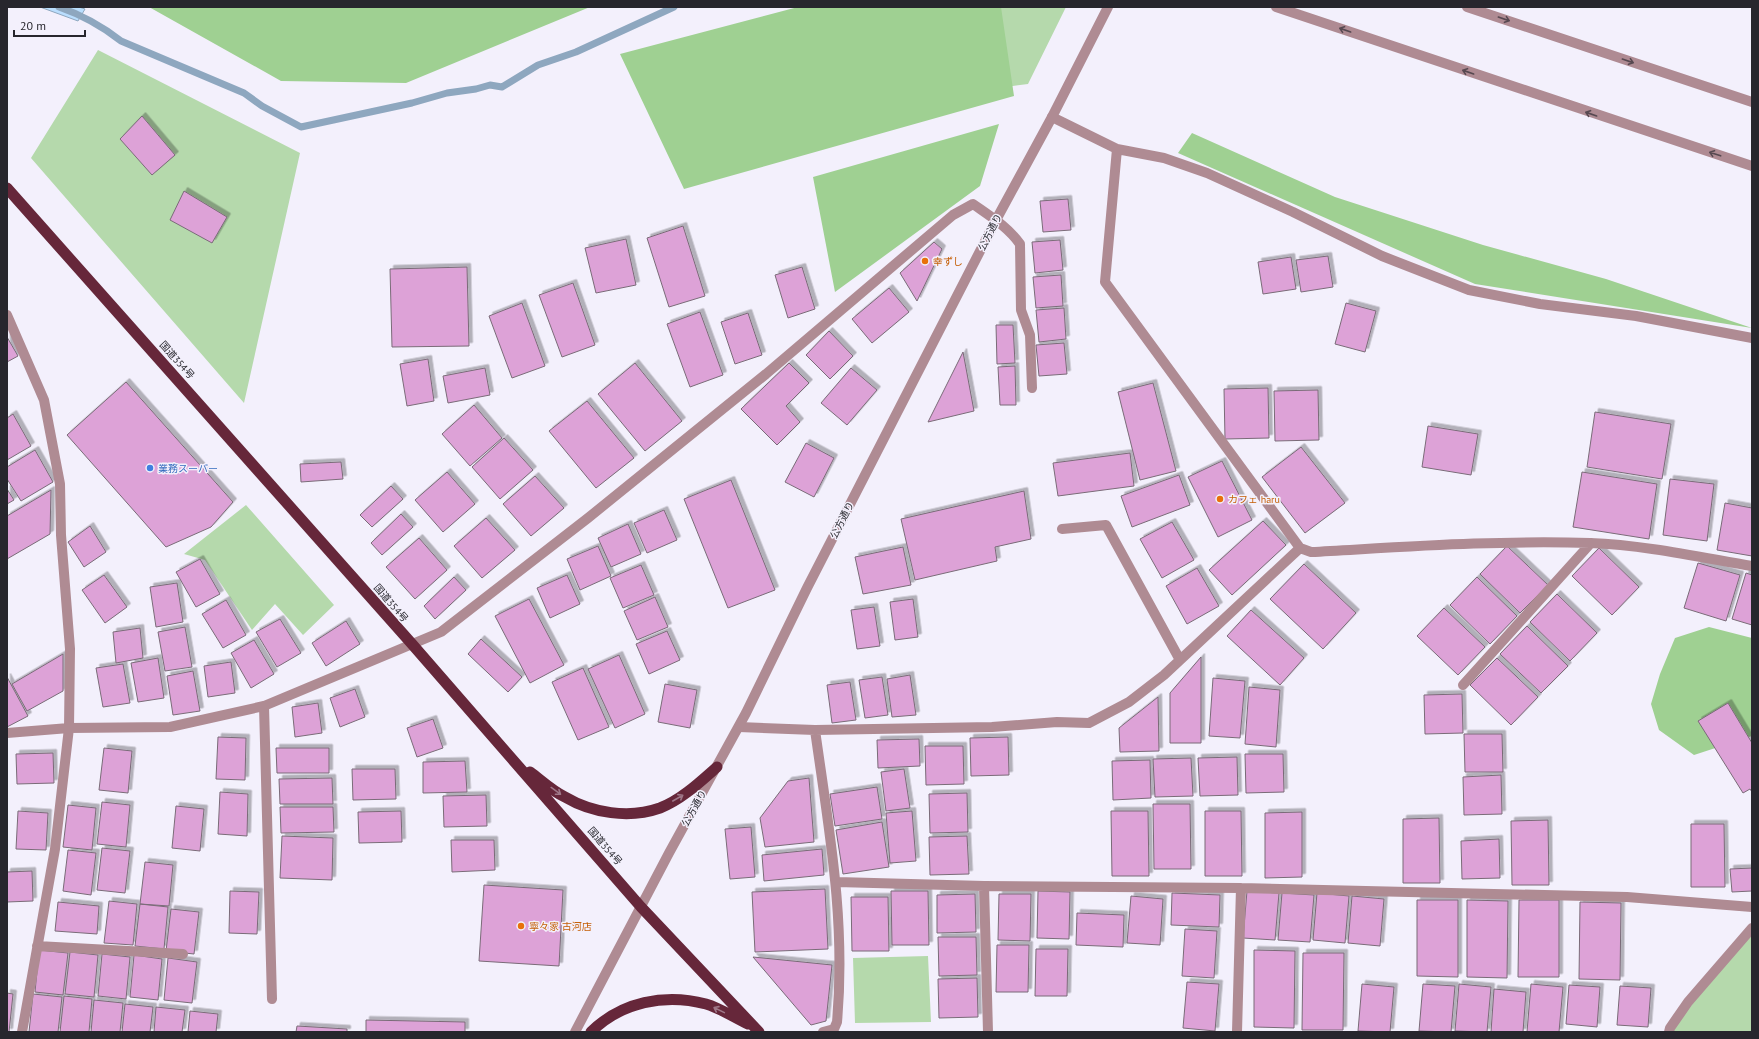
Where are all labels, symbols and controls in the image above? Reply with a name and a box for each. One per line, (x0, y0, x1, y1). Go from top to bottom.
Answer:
scale bar (14, 12, 85, 38)
one-way arrow (1498, 16, 1510, 24)
text: 20 m (20, 18, 46, 33)
one-way arrow (1339, 26, 1351, 34)
one-way arrow (1621, 57, 1633, 65)
one-way arrow (1462, 68, 1475, 75)
one-way arrow (1586, 109, 1598, 117)
one-way arrow (1709, 150, 1722, 157)
street label: 公方通り (975, 211, 1005, 253)
place label: 幸ずし (933, 255, 963, 268)
marker: 幸ずし (920, 256, 930, 266)
street label: 国道354号 (157, 338, 197, 382)
place label: 業務スーパー (158, 462, 218, 475)
marker: 業務スーパー (145, 463, 155, 473)
place label: カフェ haru (1228, 493, 1280, 506)
marker: カフェ haru (1215, 494, 1225, 504)
street label: 公方通り (827, 499, 857, 541)
street label: 国道354号 (371, 581, 411, 625)
one-way arrow (550, 787, 561, 795)
street label: 公方通り (679, 787, 709, 829)
one-way arrow (672, 793, 684, 801)
street label: 国道354号 (585, 824, 625, 868)
place label: 寧々家 古河店 (529, 920, 592, 933)
marker: 寧々家 古河店 (516, 921, 526, 931)
one-way arrow (713, 1006, 725, 1013)

